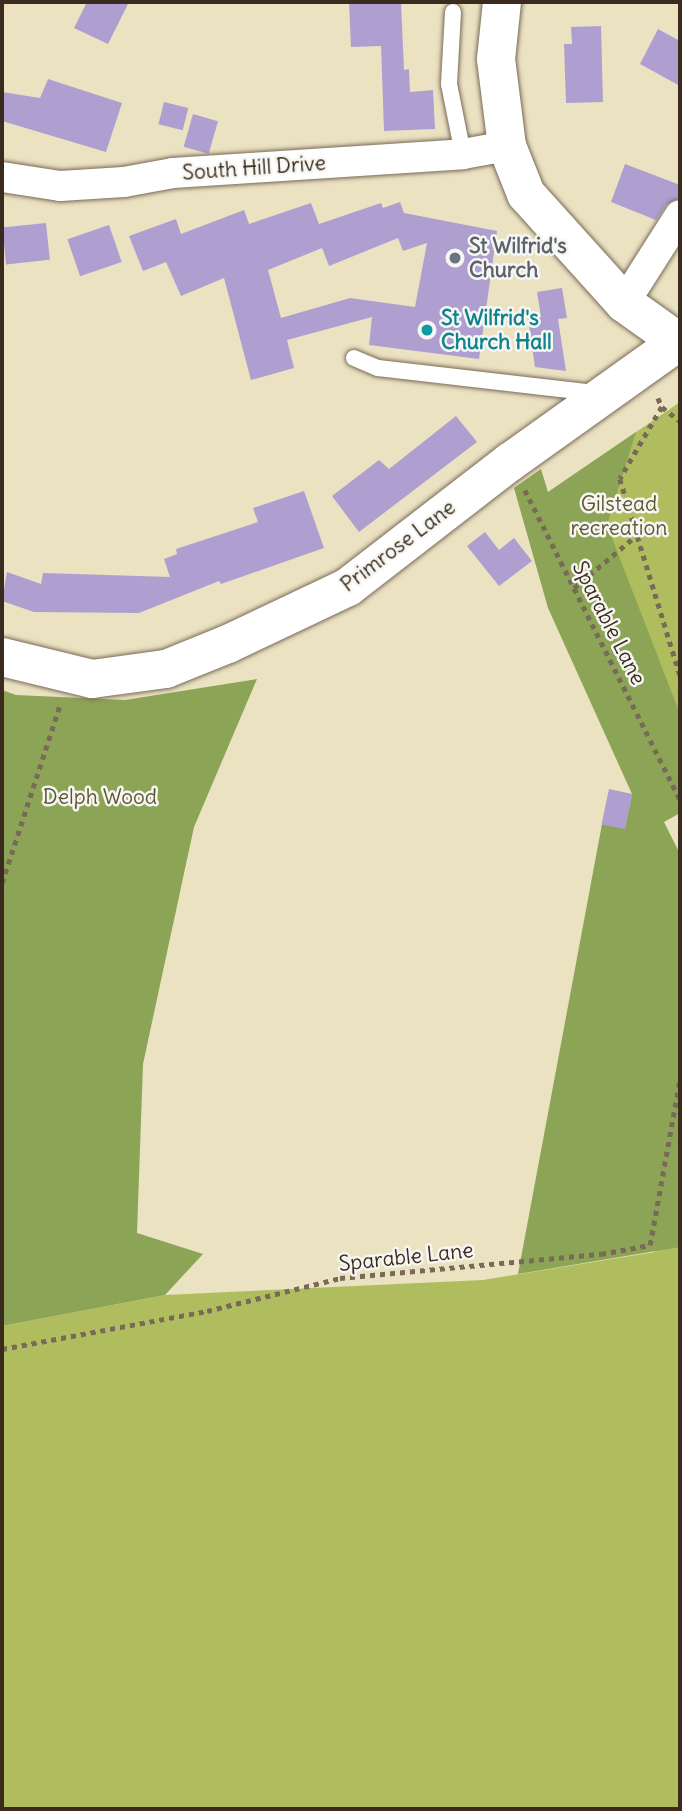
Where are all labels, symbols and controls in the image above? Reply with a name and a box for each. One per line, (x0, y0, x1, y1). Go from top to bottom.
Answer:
street label: South Hill Drive (181, 150, 327, 186)
place label: St Wilfrid's Church (469, 233, 567, 283)
marker: St Wilfrid's Church (447, 250, 463, 266)
place label: St Wilfrid's Church Hall (441, 305, 552, 355)
marker: St Wilfrid's Church Hall (419, 322, 435, 338)
park label: Gilstead recreation (571, 491, 667, 541)
street label: Primrose Lane (336, 495, 460, 597)
street label: Sparable Lane (567, 557, 651, 689)
park label: Delph Wood (43, 784, 157, 810)
street label: Sparable Lane (337, 1237, 475, 1277)

